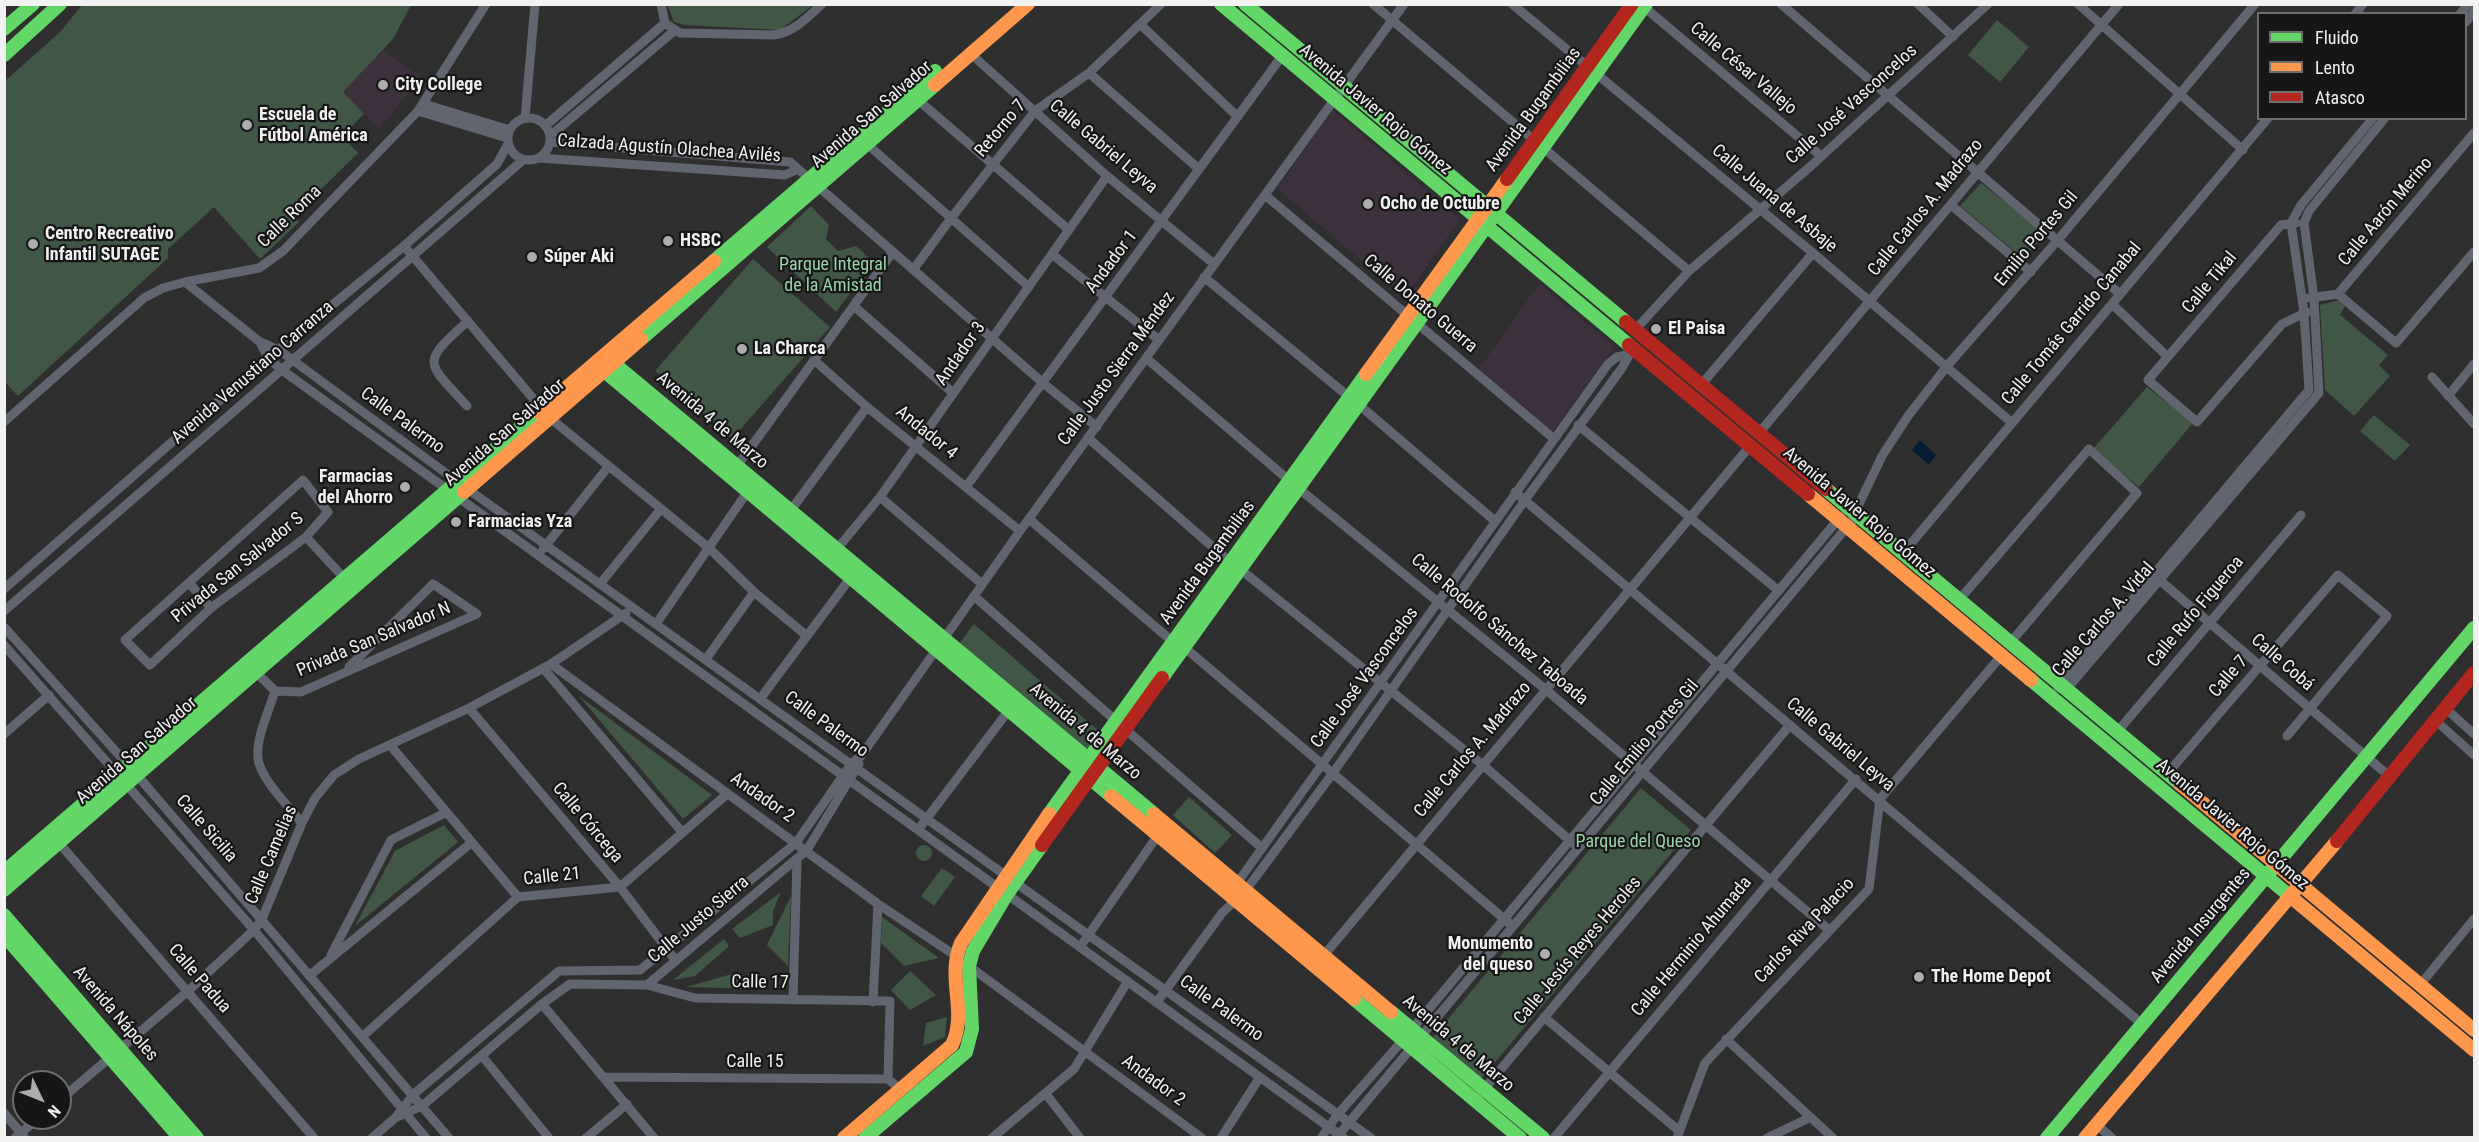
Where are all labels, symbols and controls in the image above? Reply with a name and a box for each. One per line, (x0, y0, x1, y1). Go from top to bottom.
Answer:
legend (2257, 12, 2467, 120)
street label: Calle César Vallejo (1685, 18, 1801, 120)
text: Fluido (2315, 27, 2359, 48)
street label: Avenida Javier Rojo Gómez (1294, 40, 1456, 180)
street label: Calle José Vasconcelos (1782, 40, 1922, 170)
street label: Avenida Bugambilias (1482, 44, 1586, 176)
street label: Avenida San Salvador (807, 57, 937, 173)
text: Lento (2315, 57, 2355, 78)
place label: City College (395, 74, 482, 96)
marker: City College (376, 78, 390, 92)
text: Atasco (2315, 87, 2365, 108)
street label: Calle Gabriel Leyva (1044, 95, 1162, 199)
street label: Retorno 7 (971, 96, 1031, 162)
place label: Escuela de Fútbol América (259, 104, 368, 146)
marker: Escuela de Fútbol América (240, 118, 254, 132)
street label: Calzada Agustín Olachea Avilés (556, 130, 782, 168)
street label: Calle Carlos A. Madrazo (1864, 135, 1988, 281)
street label: Calle Juana de Asbaje (1707, 140, 1841, 258)
street label: Calle Aarón Merino (2334, 153, 2438, 271)
street label: Calle Roma (254, 181, 326, 253)
street label: Emilio Portes Gil (1991, 187, 2083, 291)
place label: Ocho de Octubre (1380, 193, 1500, 215)
marker: Ocho de Octubre (1361, 197, 1375, 211)
place label: Centro Recreativo Infantil SUTAGE (45, 223, 174, 266)
street label: Andador 1 (1081, 226, 1143, 298)
place label: HSBC (680, 230, 721, 252)
marker: HSBC (661, 234, 675, 248)
marker: Centro Recreativo Infantil SUTAGE (26, 237, 40, 251)
street label: Calle Tomás Garrido Canabal (1998, 238, 2146, 410)
place label: Súper Aki (544, 246, 614, 268)
street label: Calle Tikal (2178, 248, 2242, 318)
marker: Súper Aki (525, 250, 539, 264)
street label: Calle Donato Guerra (1359, 250, 1481, 358)
park label: Parque Integral de la Amistad (779, 254, 887, 296)
street label: Calle Justo Sierra Méndez (1054, 288, 1180, 450)
street label: Avenida Venustiano Carranza (168, 297, 338, 449)
street label: Andador 3 (931, 318, 991, 390)
place label: El Paisa (1668, 318, 1725, 340)
marker: El Paisa (1649, 322, 1663, 336)
place label: La Charca (754, 338, 825, 360)
marker: La Charca (735, 342, 749, 356)
street label: Avenida 4 de Marzo (652, 368, 772, 474)
street label: Avenida San Salvador (440, 375, 570, 491)
street label: Calle Palermo (356, 383, 448, 459)
street label: Andador 4 (891, 402, 961, 464)
street label: Avenida Javier Rojo Gómez (1778, 443, 1940, 583)
place label: Farmacias del Ahorro (318, 466, 393, 508)
marker: Farmacias del Ahorro (398, 480, 412, 494)
street label: Avenida Bugambilias (1156, 497, 1260, 629)
street label: Privada San Salvador S (168, 508, 308, 628)
place label: Farmacias Yza (468, 511, 572, 533)
marker: Farmacias Yza (449, 515, 463, 529)
street label: Calle Rodolfo Sánchez Taboada (1406, 550, 1592, 710)
street label: Calle Rufo Figueroa (2143, 552, 2249, 672)
street label: Calle Carlos A. Vidal (2048, 558, 2160, 682)
street label: Privada San Salvador N (294, 598, 454, 682)
street label: Calle José Vasconcelos (1307, 603, 1423, 753)
street label: Calle Cobá (2246, 630, 2318, 696)
street label: Calle 7 (2205, 652, 2253, 702)
street label: Calle Emilio Portes Gil (1586, 676, 1704, 810)
street label: Calle Carlos A. Madrazo (1410, 678, 1536, 822)
street label: Avenida 4 de Marzo (1025, 679, 1145, 785)
street label: Calle Palermo (780, 687, 872, 763)
street label: Avenida San Salvador (72, 693, 202, 809)
street label: Calle Gabriel Leyva (1781, 693, 1899, 797)
street label: Avenida Javier Rojo Gómez (2151, 755, 2313, 895)
street label: Andador 2 (726, 768, 798, 828)
street label: Calle Córcega (547, 778, 627, 868)
street label: Calle Sicilia (171, 791, 241, 867)
street label: Calle Camelias (241, 802, 303, 908)
park label: Parque del Queso (1576, 831, 1700, 853)
street label: Calle 21 (522, 863, 582, 891)
street label: Avenida Insurgentes (2146, 864, 2256, 988)
street label: Calle Justo Sierra (644, 872, 754, 968)
street label: Calle Jesús Reyes Heroles (1510, 873, 1646, 1029)
street label: Calle Herminio Ahumada (1627, 873, 1757, 1021)
street label: Carlos Riva Palacio (1751, 874, 1859, 988)
place label: Monumento del queso (1448, 933, 1533, 976)
street label: Calle Padua (163, 940, 235, 1018)
marker: Monumento del queso (1538, 947, 1552, 961)
street label: Avenida Nápoles (68, 962, 162, 1066)
place label: The Home Depot (1931, 966, 2051, 988)
marker: The Home Depot (1912, 970, 1926, 984)
street label: Calle Palermo (1175, 971, 1267, 1047)
street label: Calle 17 (731, 972, 789, 994)
street label: Avenida 4 de Marzo (1398, 991, 1518, 1097)
street label: Calle 15 (726, 1051, 784, 1073)
street label: Andador 2 (1117, 1051, 1189, 1111)
north arrow (12, 1070, 72, 1130)
text: N (44, 1101, 64, 1121)

